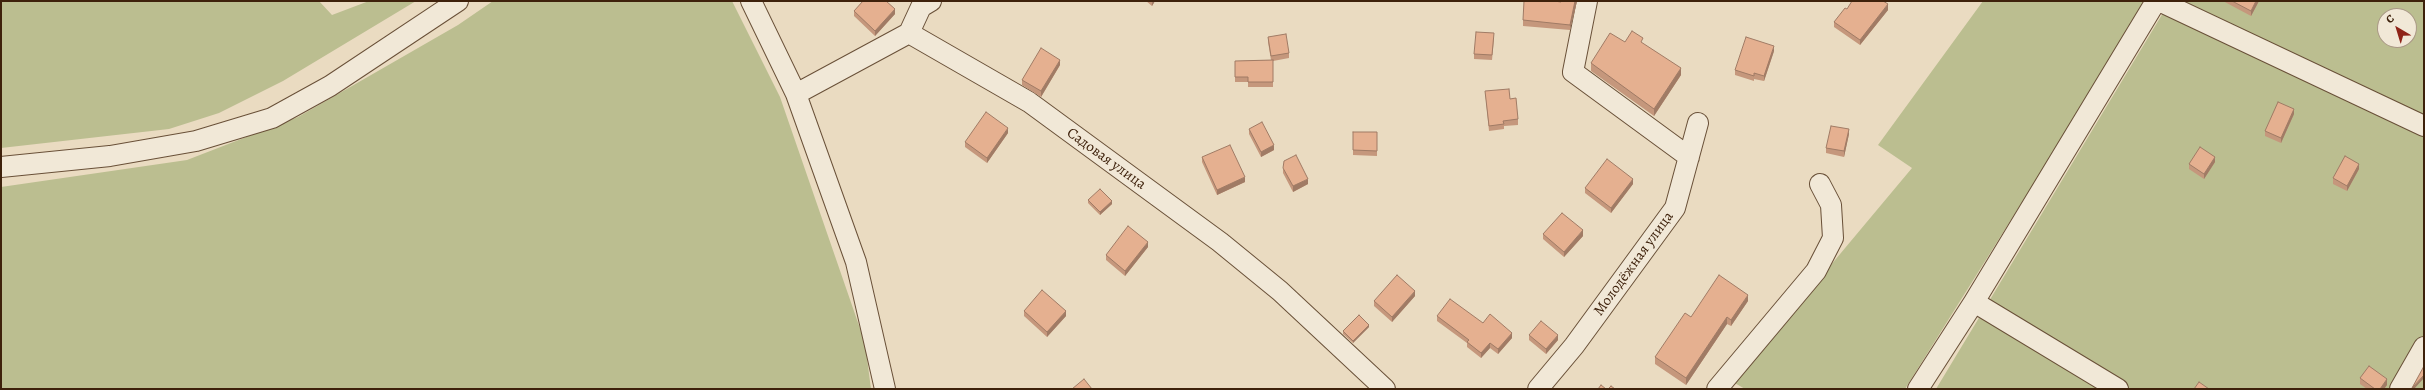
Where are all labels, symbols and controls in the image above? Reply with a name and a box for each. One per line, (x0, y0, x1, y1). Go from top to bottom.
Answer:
north arrow (2377, 8, 2417, 48)
text: С (2383, 11, 2397, 27)
street label: Садовая улица (1063, 124, 1149, 194)
street label: Молодёжная улица (1590, 208, 1678, 320)

